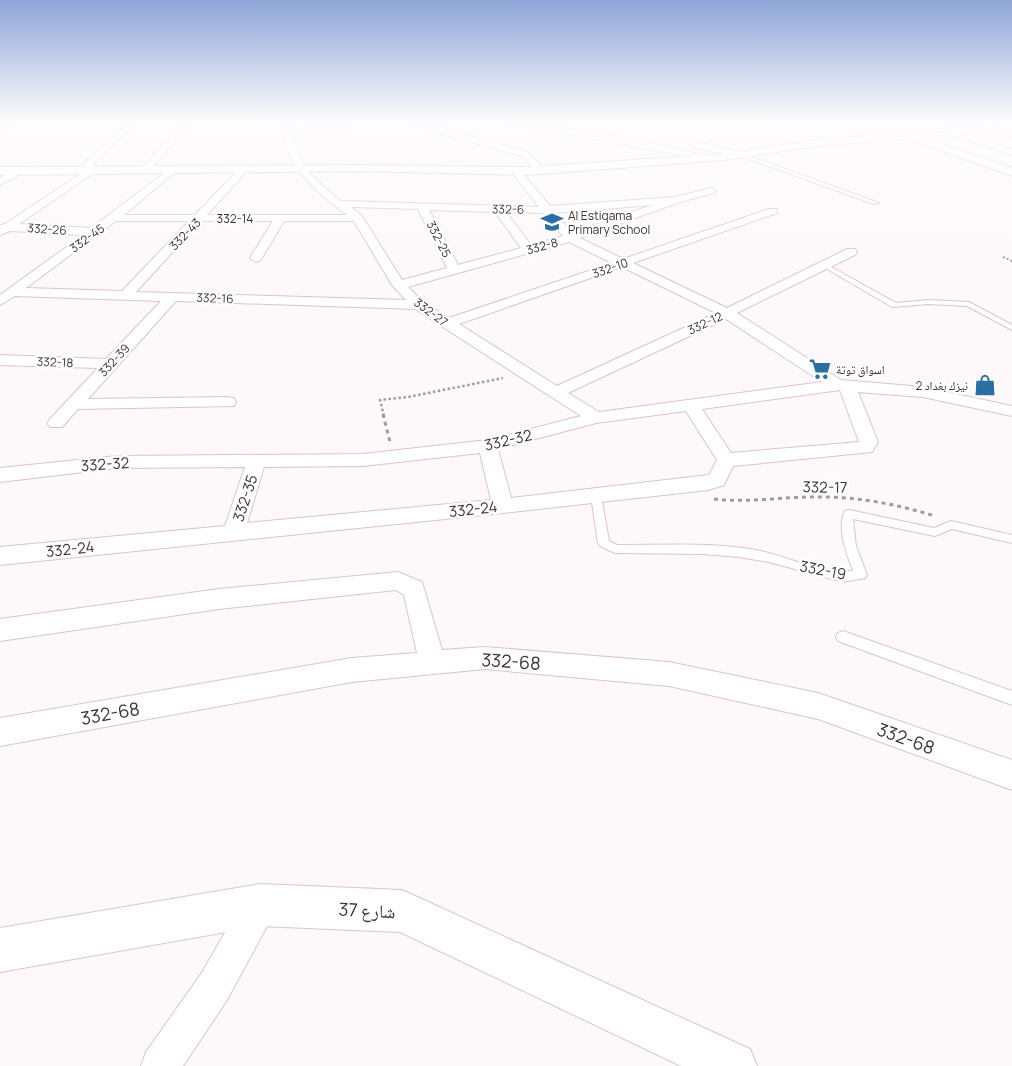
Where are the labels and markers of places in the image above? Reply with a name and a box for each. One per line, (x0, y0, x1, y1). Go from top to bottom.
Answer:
place label: Al Estiqama Primary School (568, 207, 650, 238)
school or university icon: Al Estiqama Primary School (539, 209, 565, 235)
supermarket icon: اسواق توتة (807, 356, 833, 382)
place label: اسواق توتة (836, 361, 885, 378)
shop icon: نيزك بغداد 2 (972, 372, 998, 398)
place label: نيزك بغداد 2 (915, 377, 968, 394)

